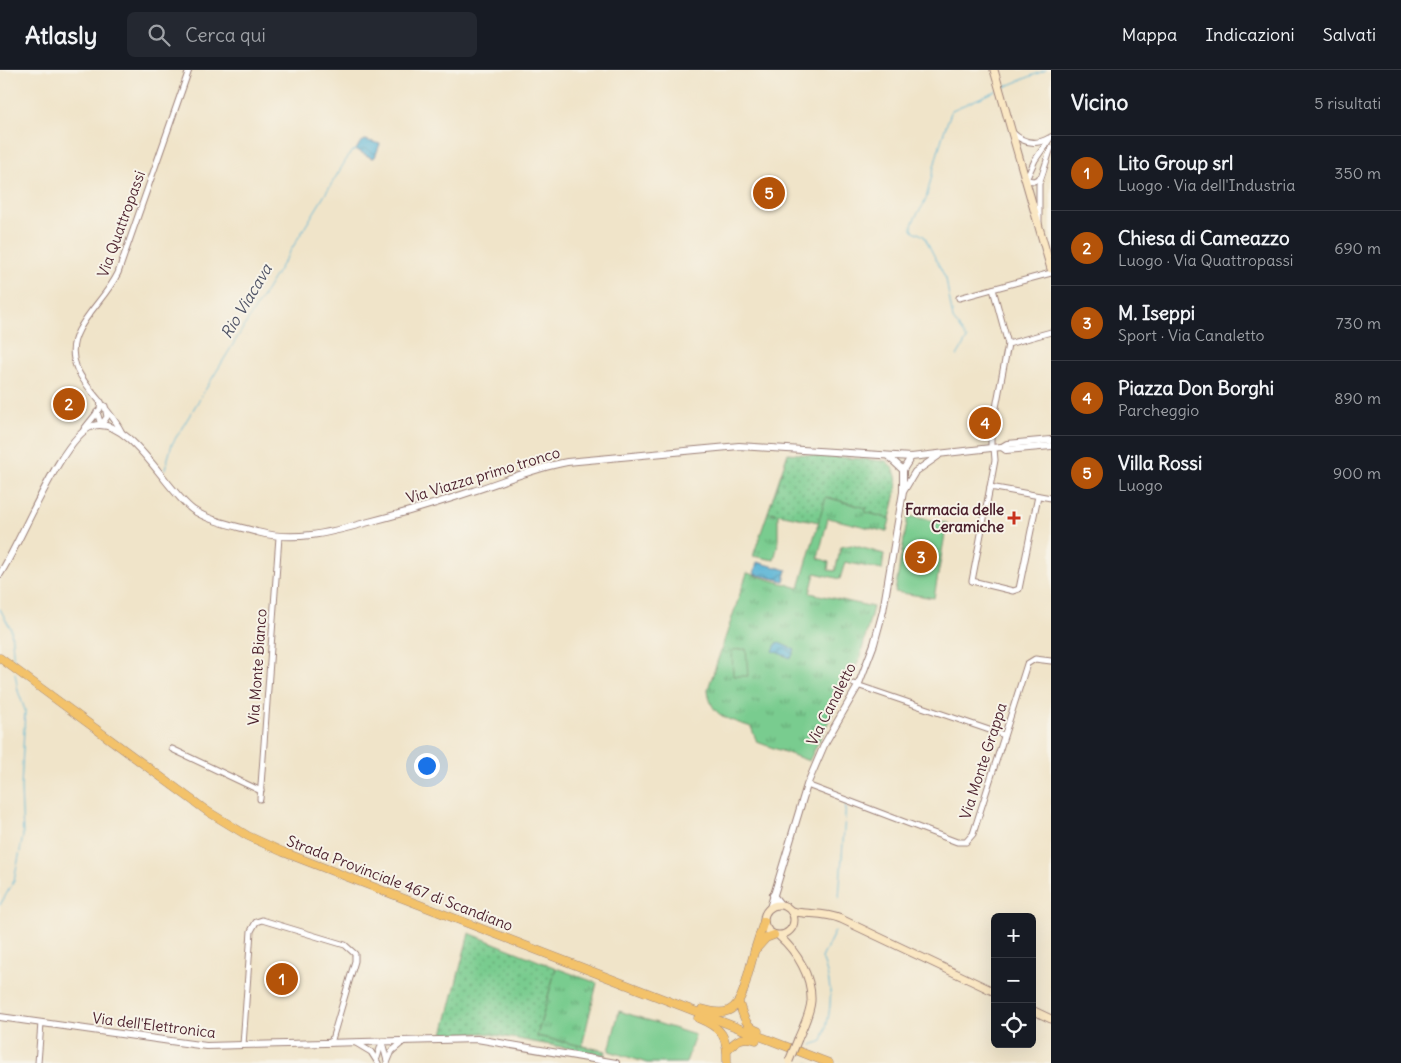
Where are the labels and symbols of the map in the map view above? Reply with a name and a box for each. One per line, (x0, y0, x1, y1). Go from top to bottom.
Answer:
street label: Via Quattropassi (93, 168, 149, 280)
pin: 5 (753, 174, 785, 212)
water label: Rio Viacava (216, 259, 276, 342)
pin: 2 (53, 385, 85, 423)
pin: 4 (969, 404, 1001, 442)
street label: Via Viazza primo tronco (404, 443, 562, 507)
place label: Farmacia delle Ceramiche (905, 500, 1004, 536)
marker: Farmacia delle Ceramiche (1008, 512, 1020, 524)
pin: 3 (905, 538, 937, 576)
street label: Via Monte Bianco (243, 608, 271, 726)
street label: Via Canaletto (802, 659, 860, 749)
street label: Via Monte Grappa (955, 700, 1011, 822)
your location (414, 753, 440, 779)
street label: Strada Provinciale 467 di Scandiano (284, 831, 516, 935)
pin: 1 (266, 960, 298, 998)
street label: Via dell'Elettronica (91, 1008, 217, 1042)

